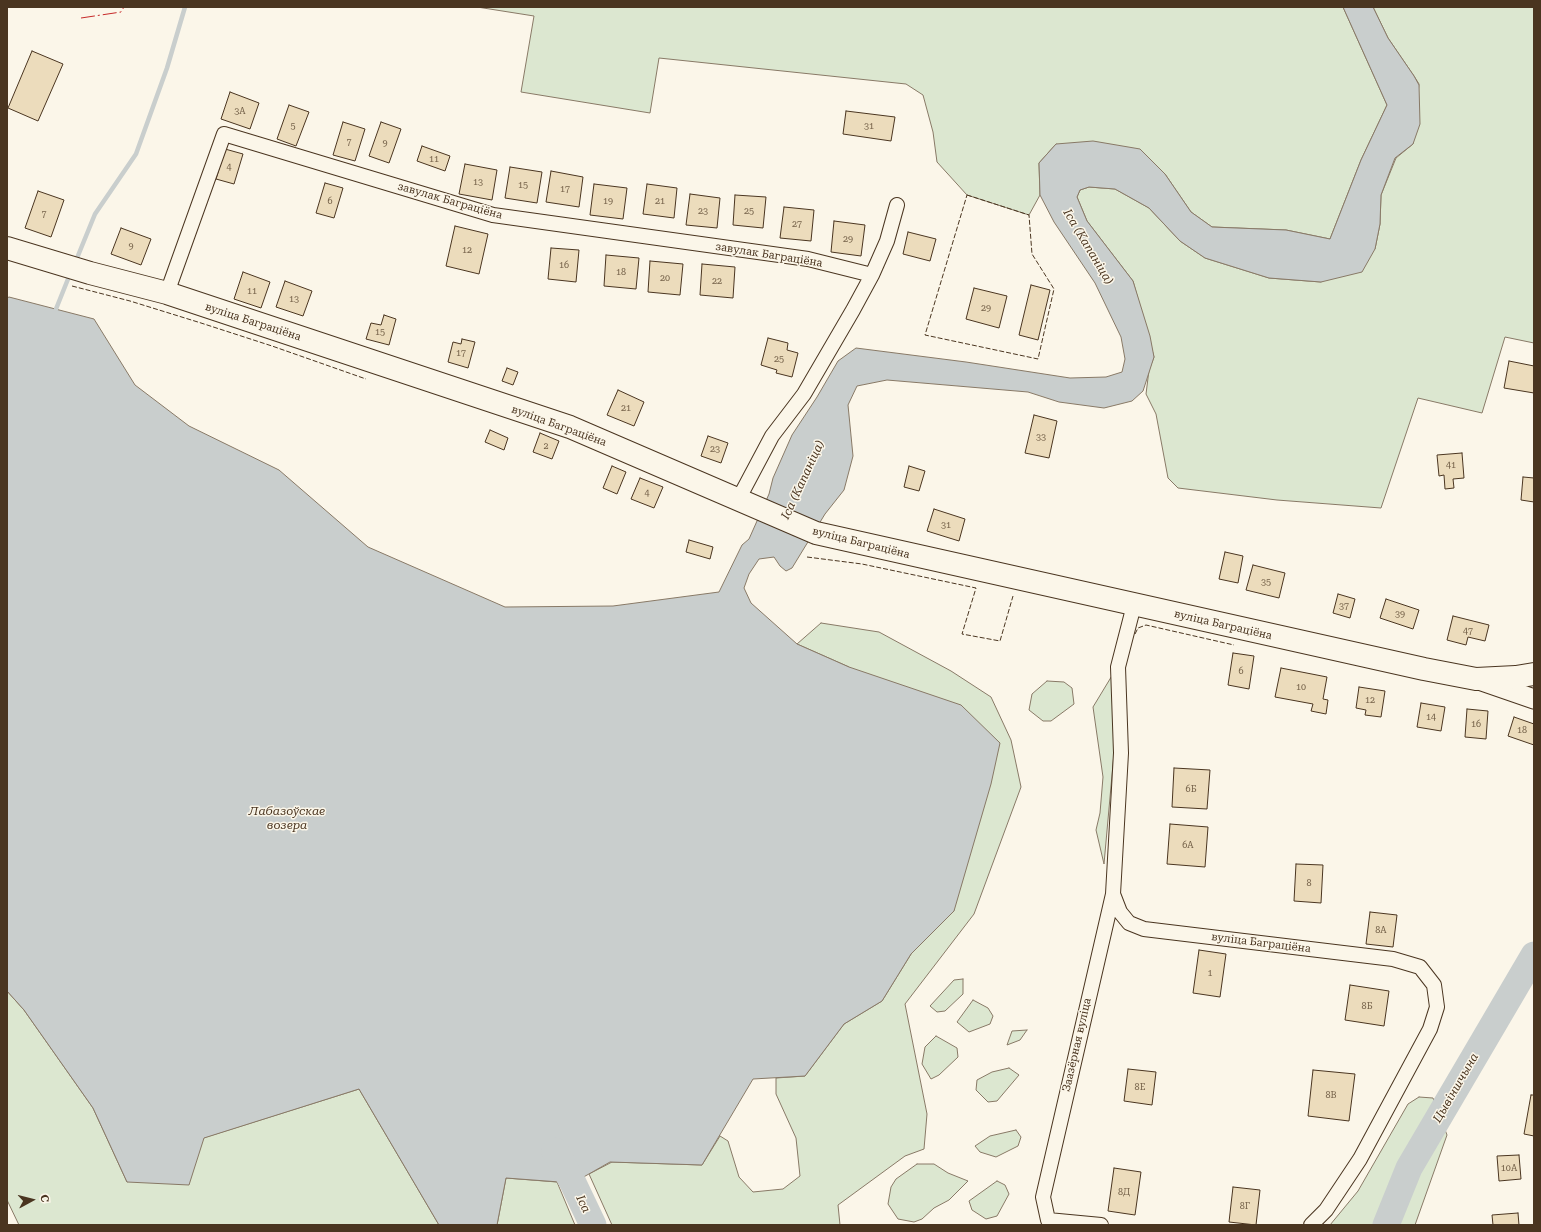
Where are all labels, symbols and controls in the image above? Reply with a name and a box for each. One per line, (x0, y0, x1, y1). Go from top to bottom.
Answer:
house number: 3А (234, 106, 246, 116)
house number: 5 (290, 121, 296, 131)
house number: 31 (864, 121, 874, 131)
house number: 7 (346, 137, 352, 147)
house number: 9 (382, 138, 388, 148)
house number: 11 (429, 154, 439, 164)
house number: 4 (226, 162, 232, 172)
house number: 13 (473, 177, 483, 187)
street label: завулак Баграціёна (396, 180, 504, 222)
house number: 15 (518, 180, 528, 190)
house number: 17 (560, 184, 570, 194)
house number: 6 (327, 196, 333, 206)
house number: 19 (603, 196, 613, 206)
house number: 21 (655, 196, 665, 206)
house number: 23 (698, 206, 708, 216)
house number: 25 (744, 206, 754, 216)
water label: Іса (Капаніца) (1060, 207, 1116, 287)
house number: 7 (41, 209, 47, 219)
house number: 27 (792, 219, 802, 229)
house number: 29 (843, 234, 853, 244)
street label: завулак Баграціёна (715, 240, 823, 270)
house number: 9 (128, 241, 134, 251)
house number: 12 (462, 245, 472, 255)
house number: 16 (559, 260, 569, 270)
house number: 18 (616, 267, 626, 277)
house number: 20 (660, 273, 670, 283)
house number: 22 (712, 276, 722, 286)
house number: 11 (247, 286, 257, 296)
house number: 13 (289, 294, 299, 304)
street label: вуліца Баграціёна (203, 300, 303, 344)
house number: 29 (981, 303, 991, 313)
house number: 15 (375, 327, 385, 337)
house number: 17 (456, 348, 466, 358)
house number: 25 (774, 354, 784, 364)
street label: вуліца Баграціёна (510, 403, 608, 449)
house number: 21 (621, 403, 631, 413)
house number: 33 (1036, 432, 1046, 442)
water label: Іса (Капаніца) (778, 438, 828, 522)
house number: 2 (543, 441, 549, 451)
house number: 23 (710, 444, 720, 454)
house number: 41 (1446, 460, 1456, 470)
house number: 4 (644, 488, 650, 498)
house number: 31 (941, 520, 951, 530)
street label: вуліца Баграціёна (811, 524, 911, 562)
house number: 35 (1261, 577, 1271, 587)
house number: 37 (1339, 601, 1349, 611)
street label: вуліца Баграціёна (1173, 607, 1273, 643)
house number: 39 (1395, 609, 1405, 619)
house number: 47 (1463, 626, 1473, 636)
house number: 6 (1238, 666, 1244, 676)
house number: 10 (1296, 682, 1306, 692)
house number: 12 (1365, 695, 1375, 705)
house number: 14 (1426, 712, 1436, 722)
house number: 16 (1471, 719, 1481, 729)
house number: 18 (1517, 725, 1527, 735)
house number: 6Б (1186, 784, 1196, 794)
water label: Лабазоўскае возера (249, 804, 325, 832)
house number: 6А (1182, 840, 1194, 850)
house number: 8 (1306, 878, 1312, 888)
house number: 8А (1375, 925, 1387, 935)
street label: вуліца Баграціёна (1211, 930, 1311, 956)
house number: 1 (1207, 968, 1213, 978)
street label: Заазёрная вуліца (1060, 997, 1094, 1093)
house number: 8Б (1362, 1001, 1372, 1011)
water label: Цывіншчына (1430, 1051, 1482, 1125)
house number: 8Е (1135, 1082, 1145, 1092)
house number: 8В (1325, 1090, 1337, 1100)
house number: 10А (1501, 1163, 1517, 1173)
north arrow (12, 1180, 52, 1220)
house number: 8Д (1118, 1187, 1130, 1197)
water label: Іса (573, 1193, 593, 1215)
text: С (37, 1194, 51, 1203)
house number: 8Г (1240, 1201, 1250, 1211)

